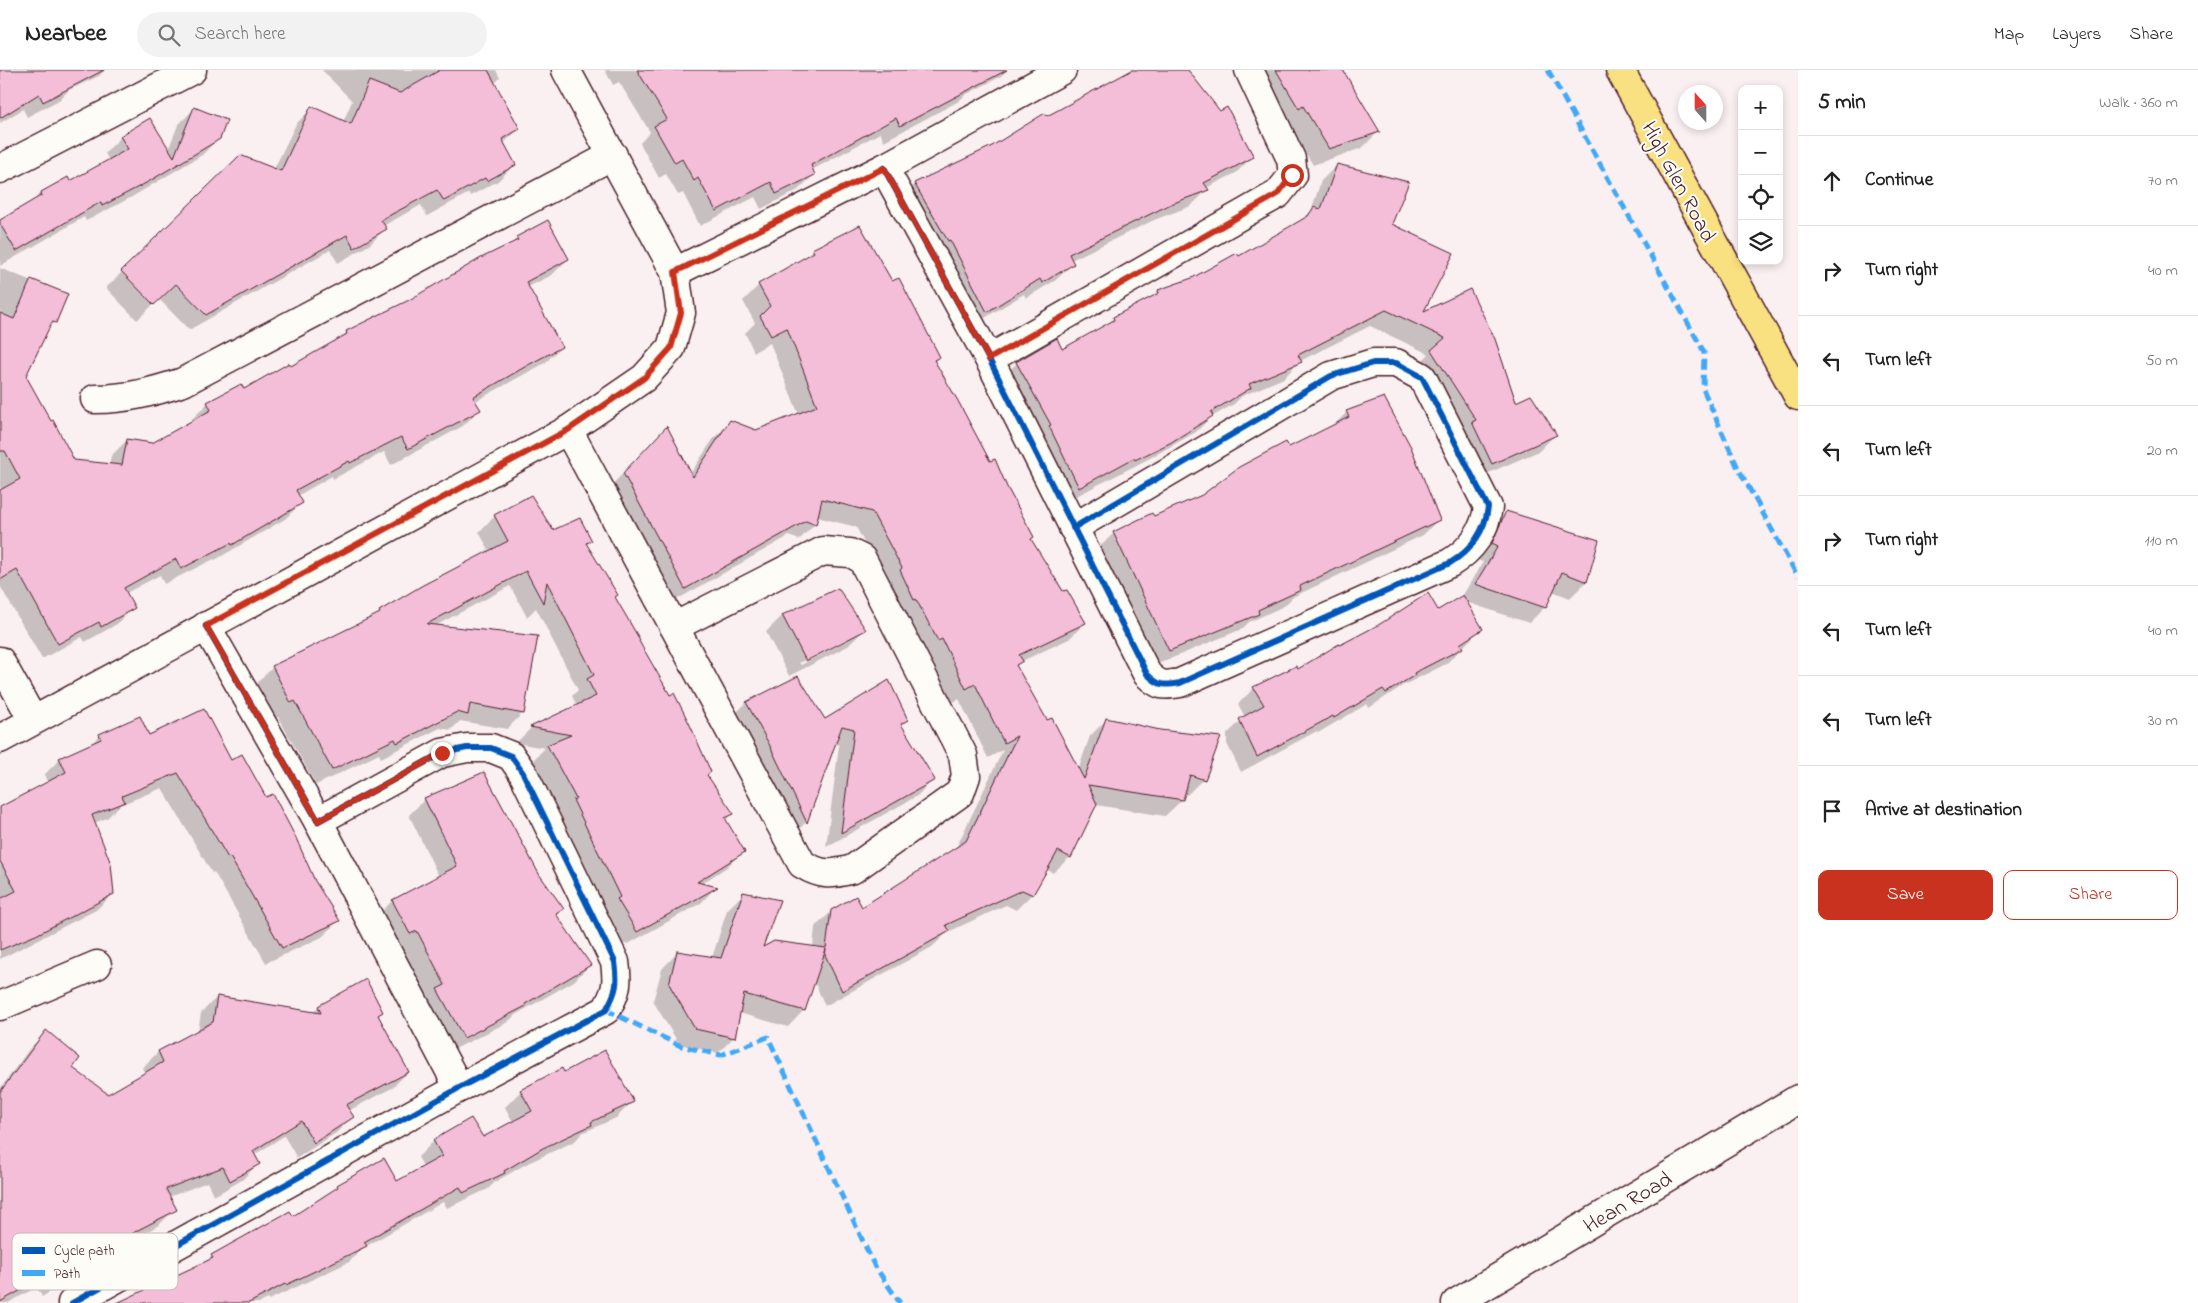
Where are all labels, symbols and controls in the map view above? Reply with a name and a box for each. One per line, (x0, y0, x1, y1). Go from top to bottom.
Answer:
search box (137, 12, 487, 57)
text: Nearbee (25, 17, 107, 52)
icon: search (155, 21, 183, 49)
text: Search here (195, 21, 286, 48)
text: Map (1994, 22, 2024, 48)
text: Layers (2052, 22, 2102, 48)
text: Share (2130, 22, 2173, 48)
north arrow (1678, 85, 1723, 130)
map controls (1738, 85, 1783, 265)
button: + (1738, 85, 1783, 130)
text: 5 min (1818, 88, 1866, 118)
text: Walk · 360 m (2099, 91, 2178, 115)
street label: High Glen Road (1631, 116, 1723, 249)
button: − (1738, 130, 1783, 175)
route start (1281, 164, 1304, 187)
icon: ahead (1818, 167, 1846, 195)
text: Continue (1865, 167, 1933, 194)
text: 70 m (2148, 169, 2178, 193)
button: locate (1738, 175, 1783, 220)
button: layers (1738, 220, 1783, 265)
icon: right (1818, 257, 1846, 285)
text: Turn right (1865, 257, 1938, 284)
text: 40 m (2148, 259, 2178, 283)
icon: left (1818, 347, 1846, 375)
text: Turn left (1865, 347, 1932, 374)
text: 50 m (2146, 349, 2178, 373)
icon: left (1818, 437, 1846, 465)
text: Turn left (1865, 437, 1932, 464)
text: 20 m (2147, 439, 2178, 463)
icon: right (1818, 527, 1846, 555)
text: Turn right (1865, 527, 1938, 554)
text: 110 m (2144, 529, 2178, 553)
icon: left (1818, 617, 1846, 645)
text: Turn left (1865, 617, 1932, 644)
text: 40 m (2148, 619, 2178, 643)
icon: left (1818, 707, 1846, 735)
text: Turn left (1865, 707, 1932, 734)
text: 30 m (2148, 709, 2178, 733)
route end (431, 742, 454, 765)
icon: arrive (1818, 797, 1846, 825)
text: Arrive at destination (1865, 797, 2022, 824)
button: Save (1818, 870, 1993, 920)
button: Share (2003, 870, 2178, 920)
street label: Hean Road (1578, 1164, 1679, 1243)
legend (12, 1233, 178, 1290)
text: Cycle path (54, 1241, 115, 1263)
text: Path (54, 1264, 80, 1285)

